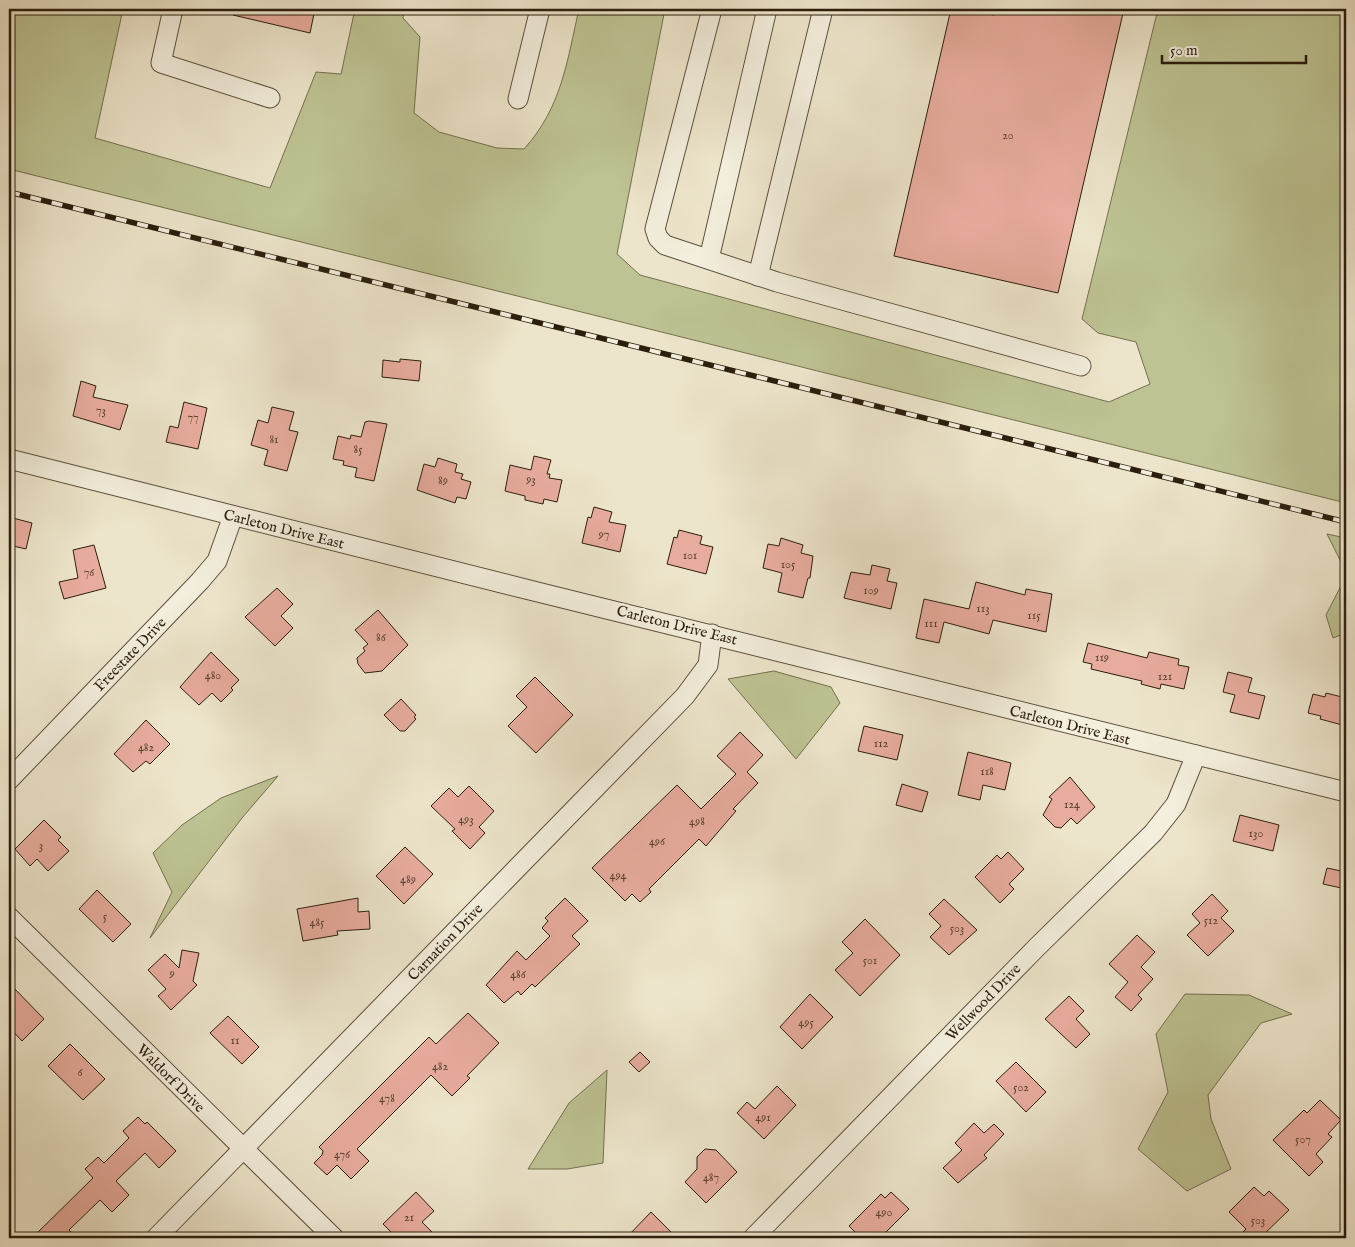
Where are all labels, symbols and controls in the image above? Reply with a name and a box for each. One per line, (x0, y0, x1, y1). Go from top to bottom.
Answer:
scale bar (1162, 32, 1306, 64)
text: 50 m (1170, 41, 1198, 60)
house number: 20 (1002, 128, 1014, 143)
house number: 73 (96, 403, 106, 418)
house number: 77 (187, 410, 199, 425)
house number: 81 (269, 432, 279, 447)
house number: 85 (353, 442, 363, 457)
house number: 93 (525, 472, 536, 487)
house number: 89 (438, 473, 448, 488)
street label: Carleton Drive East (222, 505, 346, 554)
house number: 97 (598, 527, 609, 542)
house number: 101 (683, 548, 697, 563)
house number: 105 (781, 557, 796, 572)
house number: 76 (84, 565, 95, 580)
house number: 109 (863, 583, 879, 598)
street label: Carleton Drive East (615, 601, 739, 650)
house number: 113 (976, 601, 990, 616)
house number: 115 (1027, 608, 1041, 623)
street label: Freestate Drive (90, 613, 171, 695)
house number: 111 (924, 616, 938, 631)
house number: 86 (376, 630, 387, 645)
house number: 119 (1095, 650, 1109, 665)
house number: 480 (205, 668, 221, 683)
house number: 121 (1158, 669, 1172, 684)
street label: Carleton Drive East (1008, 701, 1132, 750)
house number: 112 (874, 736, 889, 751)
house number: 482 (138, 740, 154, 755)
house number: 118 (980, 764, 994, 779)
house number: 124 (1064, 797, 1080, 812)
house number: 493 (458, 812, 474, 827)
house number: 498 (689, 814, 705, 829)
house number: 130 (1249, 826, 1264, 841)
house number: 496 (649, 834, 666, 849)
house number: 3 (39, 838, 43, 853)
house number: 494 (610, 868, 627, 883)
house number: 489 (400, 872, 416, 887)
street label: Carnation Drive (404, 900, 487, 985)
house number: 5 (103, 909, 108, 924)
house number: 512 (1204, 913, 1219, 928)
house number: 485 (310, 915, 325, 930)
house number: 503 (950, 921, 964, 936)
house number: 501 (863, 953, 877, 968)
street label: Wellwood Drive (942, 960, 1025, 1045)
house number: 9 (168, 966, 175, 981)
house number: 486 (510, 967, 527, 982)
house number: 495 (798, 1015, 814, 1030)
house number: 11 (231, 1033, 239, 1048)
street label: Waldorf Drive (132, 1040, 209, 1117)
house number: 482 (432, 1059, 448, 1074)
house number: 6 (77, 1065, 83, 1080)
house number: 502 (1013, 1080, 1029, 1095)
house number: 478 (379, 1091, 395, 1106)
house number: 491 (755, 1110, 771, 1125)
house number: 507 (1295, 1132, 1311, 1147)
house number: 476 (334, 1147, 351, 1162)
house number: 487 (703, 1170, 719, 1185)
house number: 490 (875, 1205, 893, 1220)
house number: 21 (404, 1210, 414, 1225)
house number: 503 (1251, 1213, 1265, 1228)

